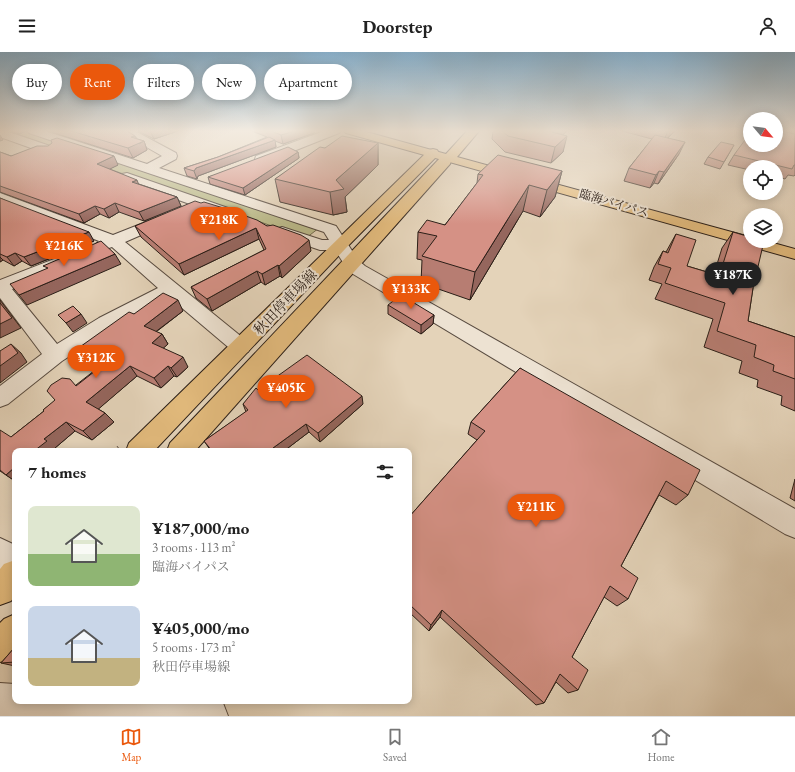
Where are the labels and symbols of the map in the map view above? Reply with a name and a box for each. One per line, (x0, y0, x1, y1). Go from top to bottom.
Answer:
north arrow (743, 112, 783, 152)
street label: 臨海バイパス (577, 185, 651, 221)
pin: ¥218K (191, 207, 247, 241)
pin: ¥216K (36, 233, 92, 267)
pin: ¥187K (705, 262, 761, 296)
street label: 秋田停車場線 (249, 266, 321, 338)
pin: ¥133K (383, 276, 439, 310)
pin: ¥312K (68, 345, 124, 379)
pin: ¥405K (258, 375, 314, 409)
pin: ¥211K (508, 494, 564, 528)

